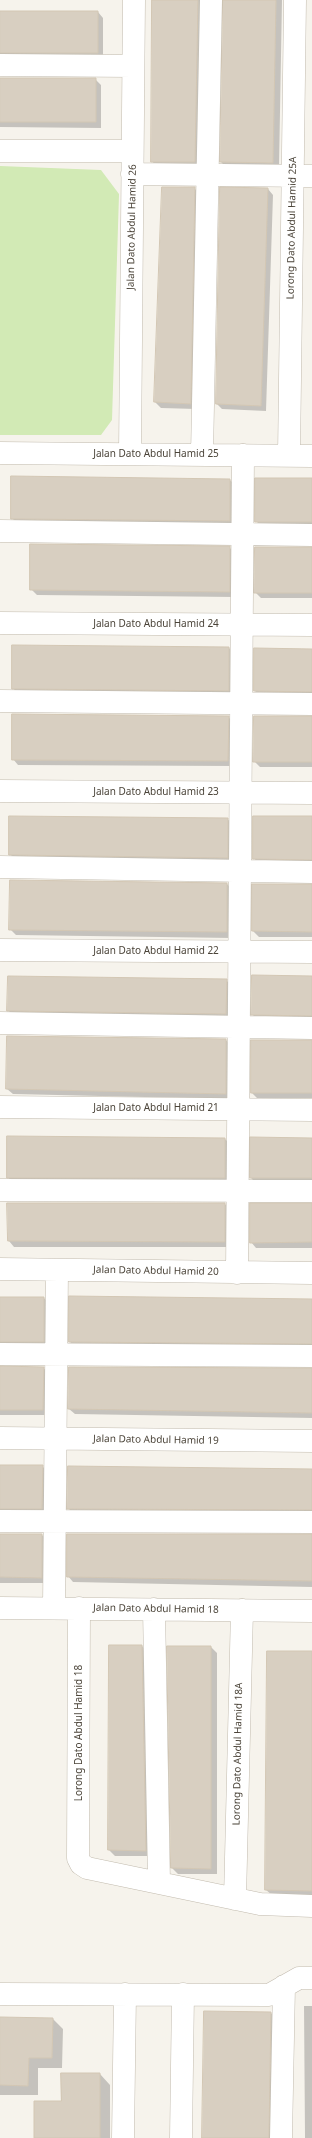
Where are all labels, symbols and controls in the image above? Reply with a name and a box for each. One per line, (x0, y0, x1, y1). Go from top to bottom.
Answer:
street label: Lorong Dato Abdul Hamid 25A (285, 156, 299, 300)
street label: Jalan Dato Abdul Hamid 26 (125, 164, 139, 290)
street label: Jalan Dato Abdul Hamid 25 (93, 448, 219, 460)
street label: Jalan Dato Abdul Hamid 24 (93, 618, 219, 630)
street label: Jalan Dato Abdul Hamid 23 (93, 786, 219, 798)
street label: Jalan Dato Abdul Hamid 22 (93, 945, 219, 957)
street label: Jalan Dato Abdul Hamid 21 (93, 1102, 219, 1114)
street label: Jalan Dato Abdul Hamid 20 (93, 1264, 219, 1278)
street label: Jalan Dato Abdul Hamid 19 (93, 1433, 219, 1447)
street label: Jalan Dato Abdul Hamid 18 (93, 1602, 219, 1616)
street label: Lorong Dato Abdul Hamid 18 (73, 1665, 85, 1801)
street label: Lorong Dato Abdul Hamid 18A (231, 1682, 245, 1826)

